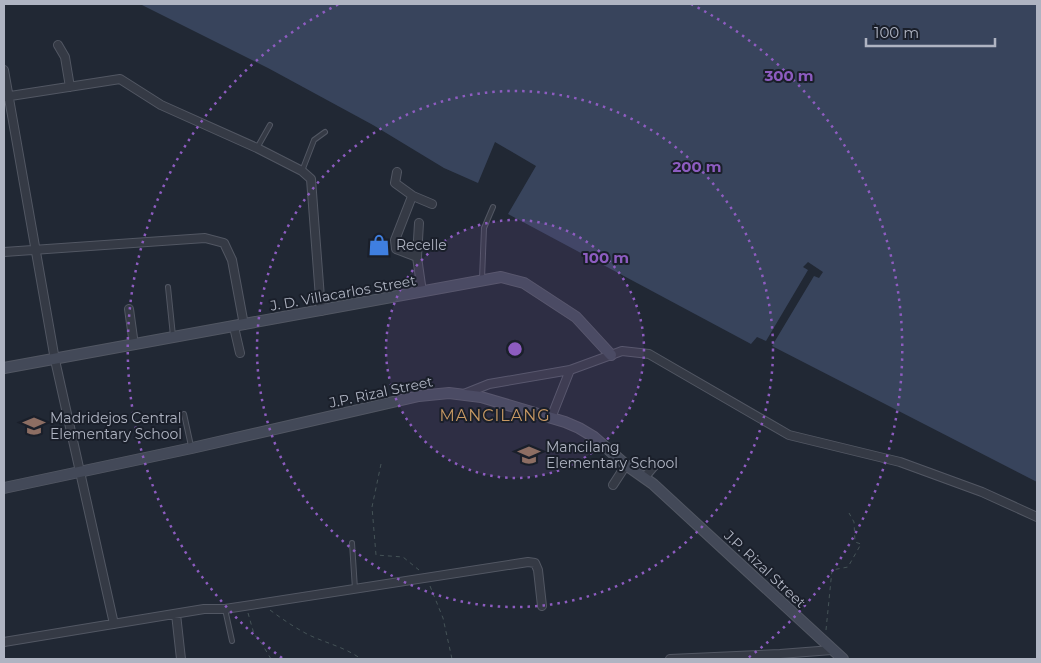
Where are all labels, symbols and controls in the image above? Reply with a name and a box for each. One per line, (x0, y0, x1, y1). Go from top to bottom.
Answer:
scale bar (866, 15, 995, 47)
text: 100 m (874, 23, 919, 42)
text: 300 m (763, 66, 814, 85)
text: 200 m (672, 157, 722, 176)
shop icon: Recelle (366, 232, 392, 258)
place label: Recelle (396, 236, 447, 254)
text: 100 m (583, 248, 629, 267)
street label: J. D. Villacarlos Street (268, 271, 418, 315)
centre of rings (506, 340, 524, 358)
street label: J.P. Rizal Street (327, 372, 435, 412)
district label: MANCILANG (439, 406, 551, 425)
place label: Madridejos Central Elementary School (50, 409, 182, 443)
school or university icon: Madridejos Central Elementary School (21, 413, 47, 439)
place label: Mancilang Elementary School (546, 438, 678, 472)
school or university icon: Mancilang Elementary School (516, 442, 542, 468)
street label: J.P. Rizal Street (720, 526, 810, 612)

